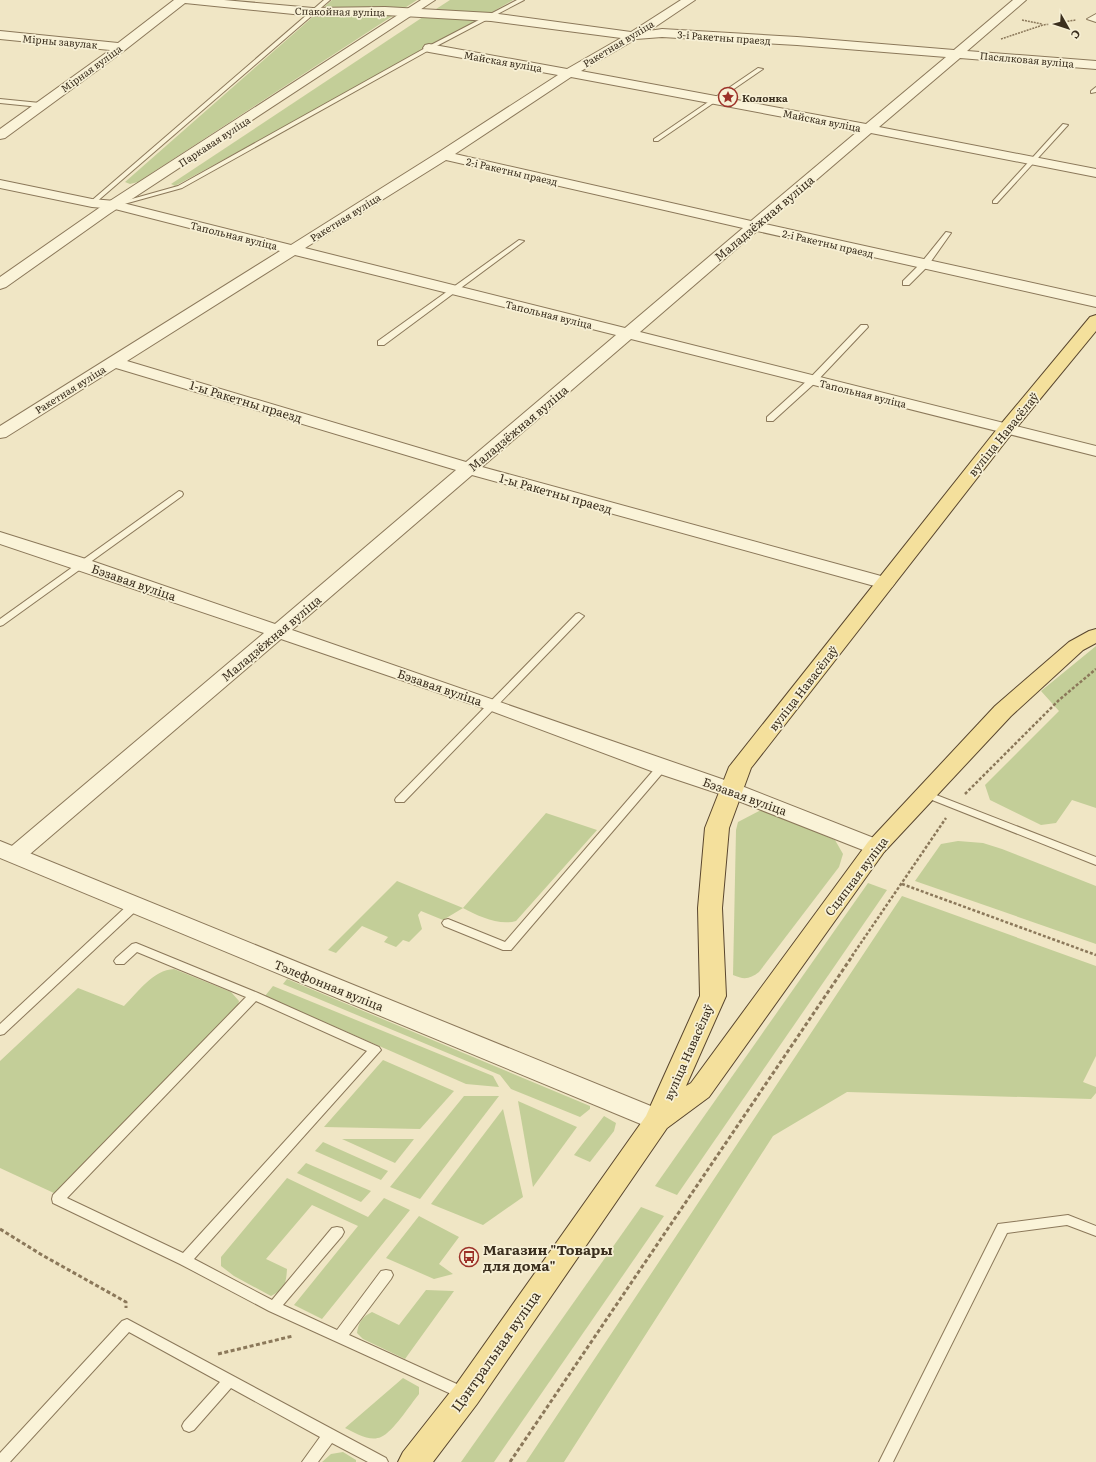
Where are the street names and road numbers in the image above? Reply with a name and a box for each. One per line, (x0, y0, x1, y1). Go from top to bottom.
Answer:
street label: Спакойная вуліца (295, 3, 386, 19)
street label: Ракетная вуліца (579, 15, 657, 70)
street label: 3-і Ракетны праезд (677, 26, 771, 48)
street label: Мірны завулак (22, 30, 98, 52)
street label: Мірная вуліца (57, 40, 125, 95)
street label: Майская вуліца (463, 47, 544, 75)
street label: Пасялковая вуліца (979, 47, 1075, 71)
street label: Майская вуліца (782, 105, 863, 135)
street label: Паркавая вуліца (175, 112, 253, 170)
street label: 2-і Ракетны праезд (465, 153, 559, 189)
street label: Маладзёжная вуліца (710, 170, 818, 265)
street label: Ракетная вуліца (307, 189, 384, 245)
street label: Тапольная вуліца (189, 217, 280, 253)
street label: 2-і Ракетны праезд (781, 225, 875, 261)
street label: Тапольная вуліца (504, 296, 595, 332)
street label: Ракетная вуліца (32, 361, 109, 417)
street label: 1-ы Ракетны праезд (188, 375, 304, 427)
street label: Тапольная вуліца (818, 375, 909, 411)
street label: Маладзёжная вуліца (464, 380, 572, 475)
street label: вуліца Навасёлаў (963, 388, 1043, 480)
street label: 1-ы Ракетны праезд (497, 468, 615, 518)
street label: Бэзавая вуліца (89, 559, 179, 605)
street label: Маладзёжная вуліца (217, 590, 325, 685)
street label: вуліца Навасёлаў (764, 642, 842, 734)
street label: Бэзавая вуліца (395, 664, 485, 710)
street label: Бэзавая вуліца (700, 772, 790, 820)
street label: Сцяпная вуліца (820, 832, 892, 919)
street label: Тэлефонная вуліца (272, 955, 387, 1015)
street label: вуліца Навасёлаў (659, 1001, 717, 1103)
street label: Цэнтральная вуліца (446, 1286, 545, 1416)

